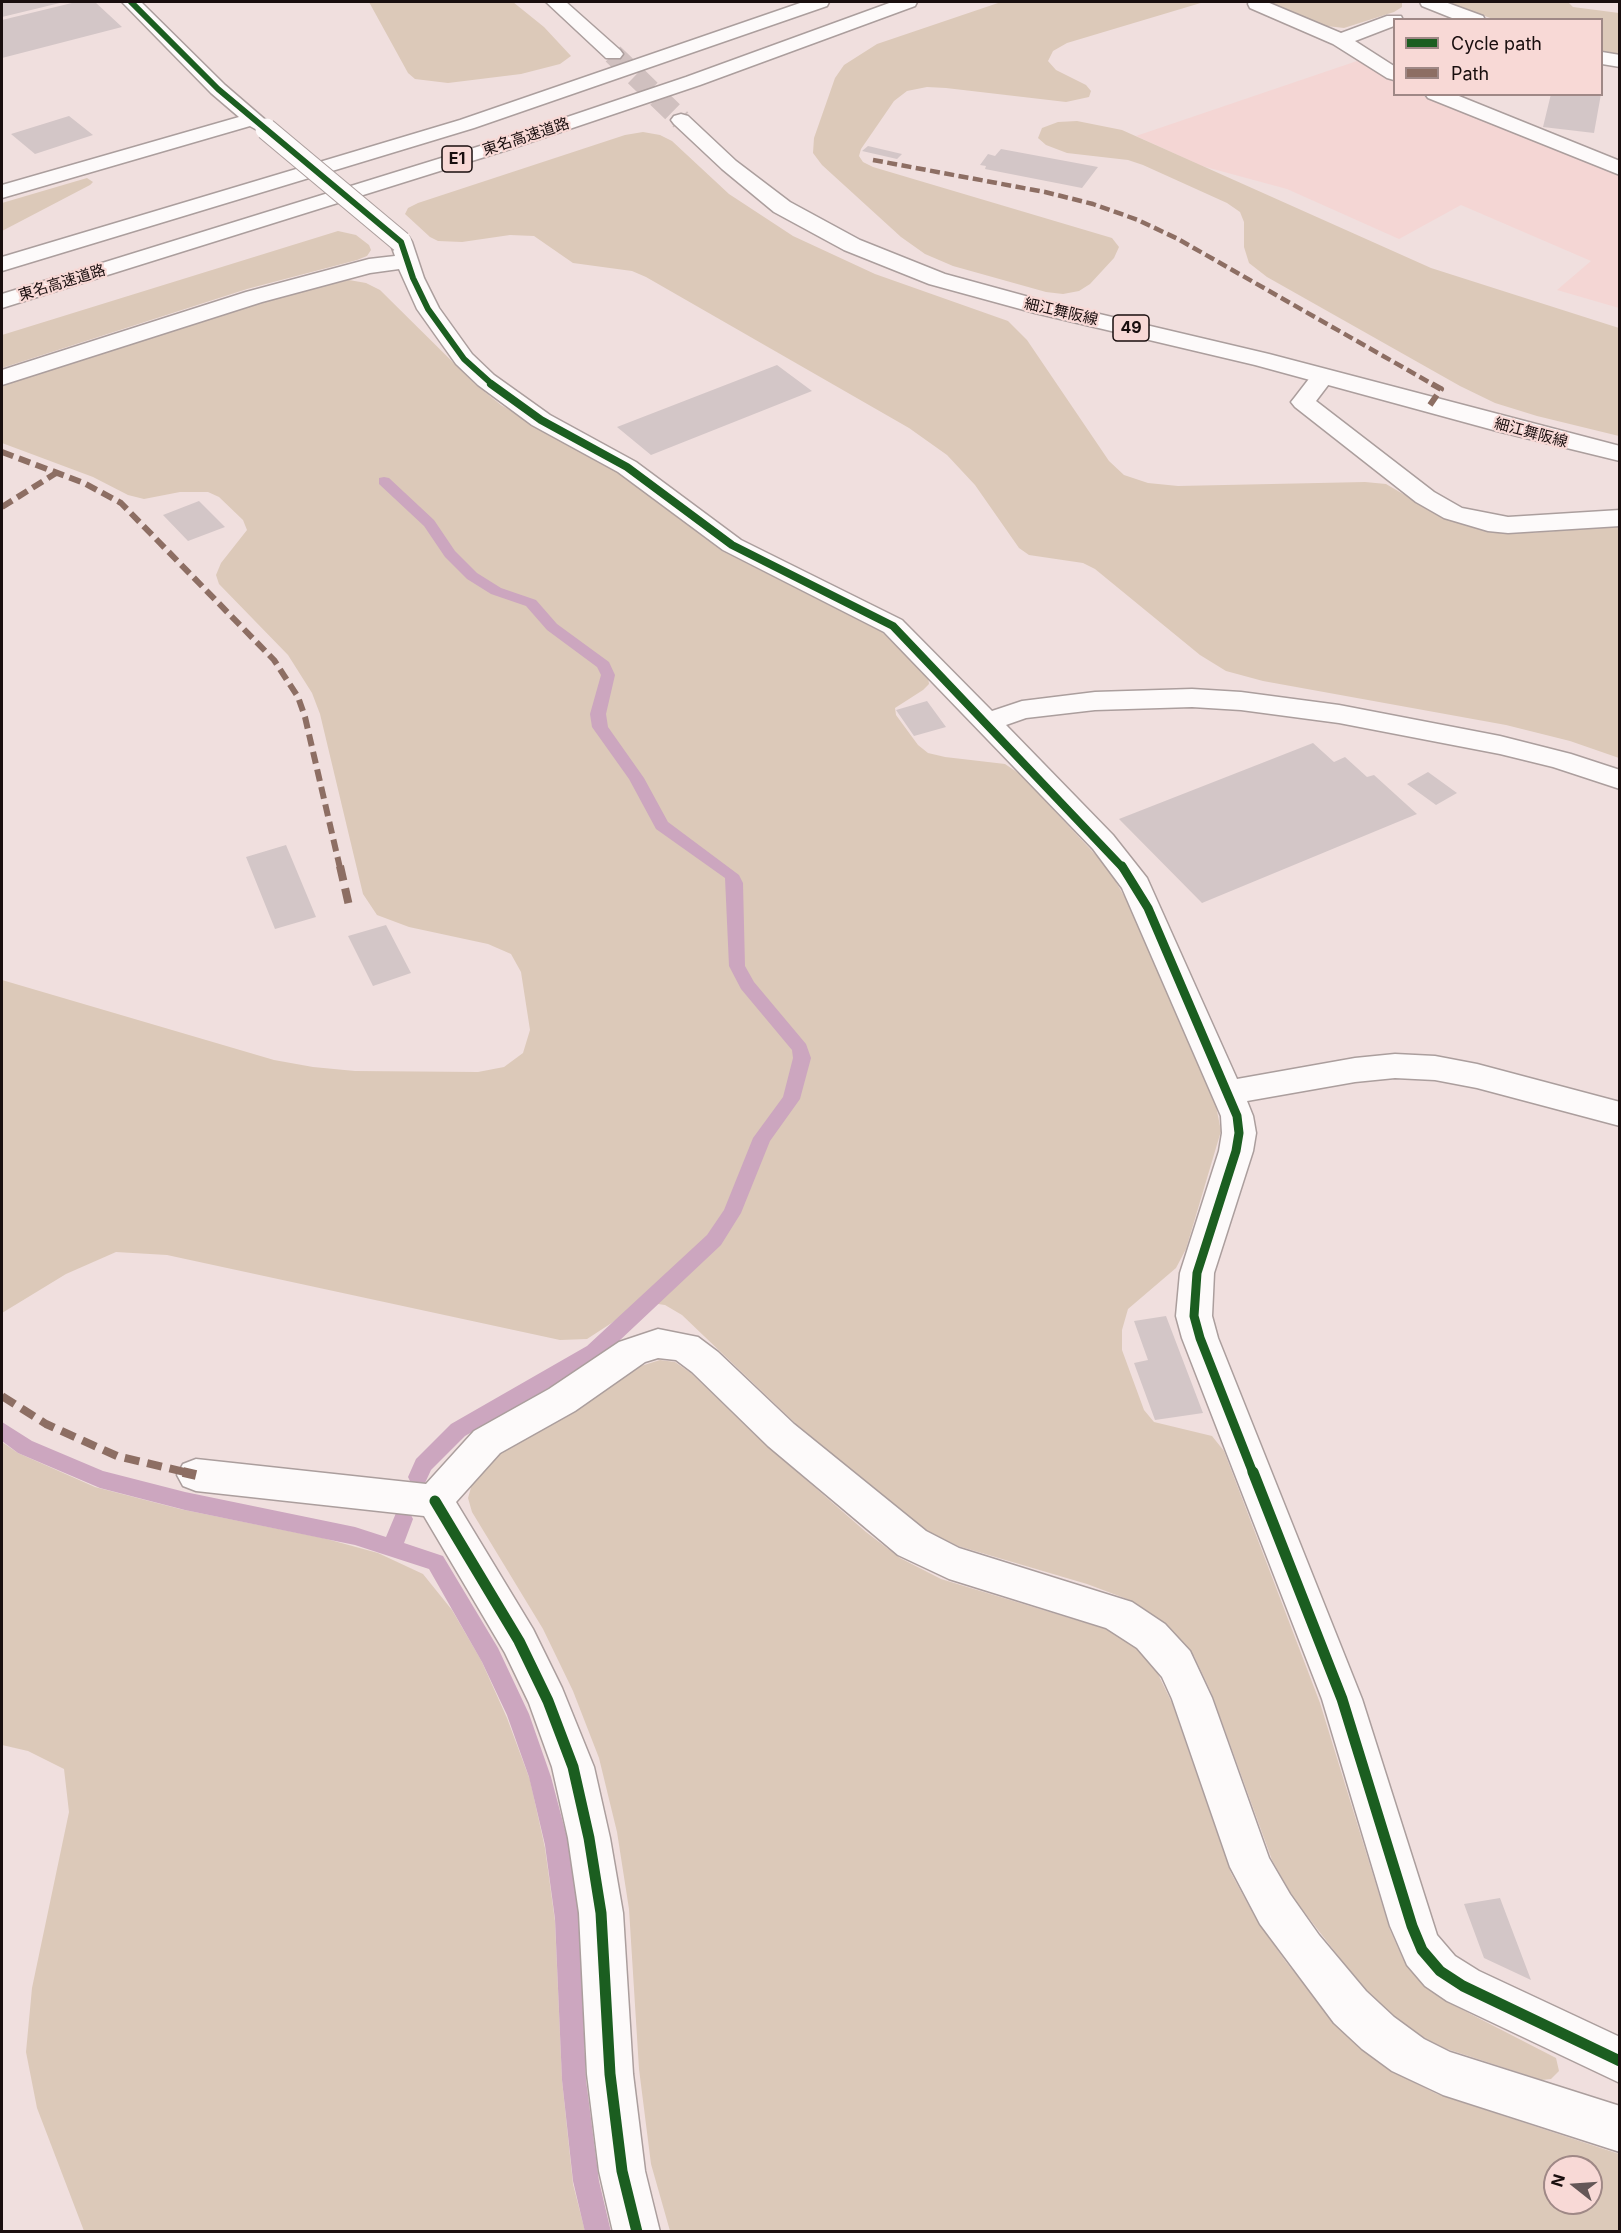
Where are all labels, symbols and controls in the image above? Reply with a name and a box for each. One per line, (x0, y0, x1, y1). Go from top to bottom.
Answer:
legend (1393, 18, 1603, 96)
text: Cycle path (1451, 33, 1542, 54)
text: Path (1451, 63, 1489, 84)
street label: 東名高速道路 (480, 115, 572, 159)
road number: E1 (442, 146, 472, 172)
street label: 東名高速道路 (16, 261, 108, 305)
street label: 細江舞阪線 (1022, 295, 1100, 329)
road number: 49 (1113, 315, 1149, 341)
street label: 細江舞阪線 (1492, 415, 1570, 451)
north arrow (1543, 2155, 1603, 2215)
text: N (1546, 2172, 1569, 2189)

